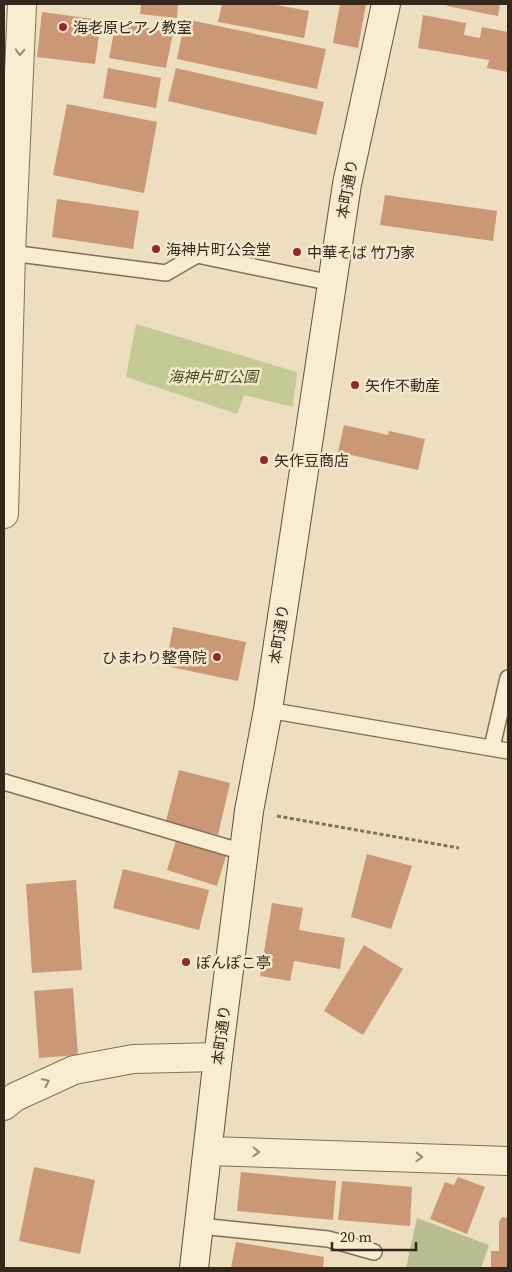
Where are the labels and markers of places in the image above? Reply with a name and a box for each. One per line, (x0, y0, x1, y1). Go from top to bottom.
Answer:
place label: 海老原ピアノ教室 (73, 17, 192, 38)
marker: 海老原ピアノ教室 (57, 21, 69, 33)
place label: 海神片町公会堂 (166, 239, 271, 260)
place label: 中華そば 竹乃家 (307, 242, 416, 263)
marker: 海神片町公会堂 (150, 243, 162, 255)
marker: 中華そば 竹乃家 (291, 246, 303, 258)
place label: 矢作不動産 (365, 375, 440, 396)
marker: 矢作不動産 (349, 379, 361, 391)
place label: 矢作豆商店 (274, 450, 349, 471)
marker: 矢作豆商店 (258, 454, 270, 466)
place label: ひまわり整骨院 (102, 647, 207, 668)
marker: ひまわり整骨院 (211, 651, 223, 663)
place label: ぽんぽこ亭 (196, 952, 271, 973)
marker: ぽんぽこ亭 (180, 956, 192, 968)

